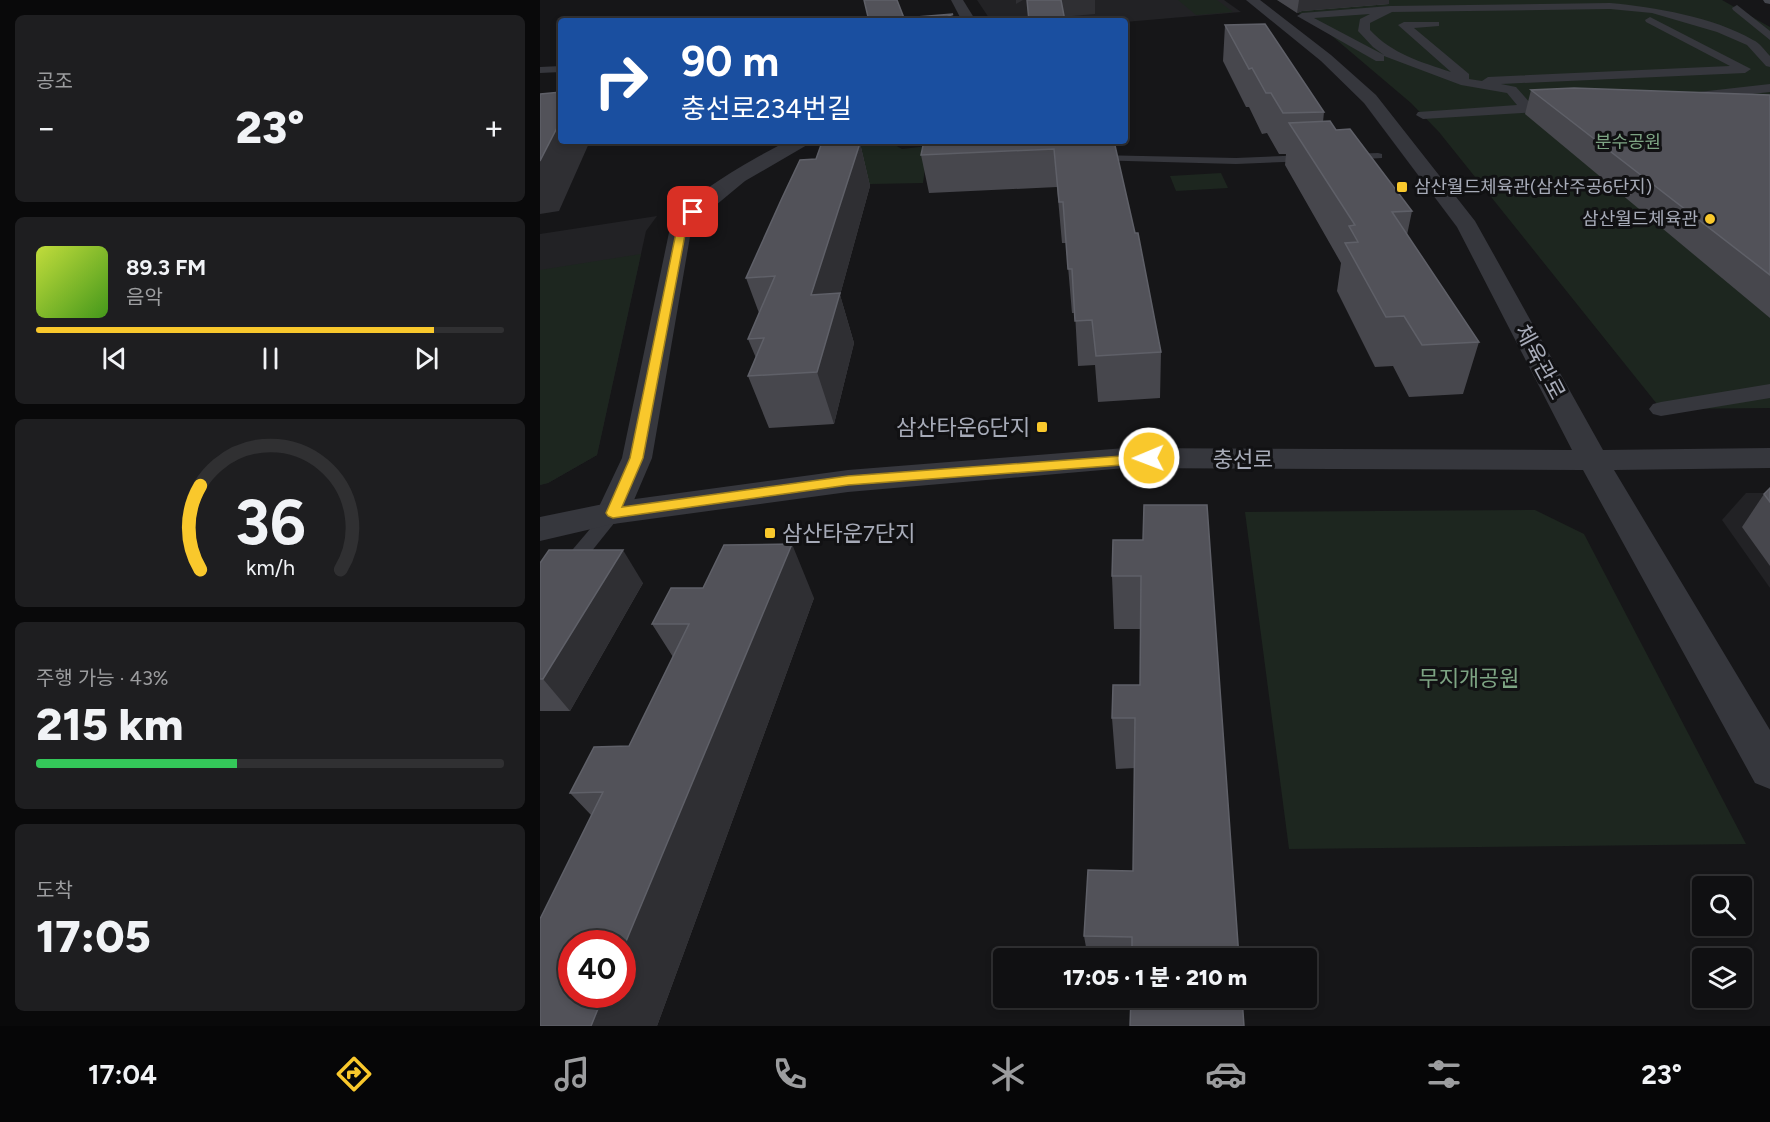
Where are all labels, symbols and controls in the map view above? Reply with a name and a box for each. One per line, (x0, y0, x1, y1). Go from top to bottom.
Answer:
text: 90 m (681, 36, 779, 87)
icon: right (582, 42, 660, 120)
text: 공조 (36, 69, 73, 93)
text: 충선로234번길 (681, 92, 852, 125)
text: 23° (236, 100, 304, 154)
text: − (36, 108, 57, 147)
text: + (483, 108, 504, 147)
park label: 분수공원 (1595, 131, 1661, 153)
place label: 삼산월드체육관(삼산주공6단지) (1414, 176, 1652, 198)
marker: 삼산월드체육관(삼산주공6단지) (1395, 180, 1409, 194)
pin (667, 186, 718, 237)
icon: arrive (676, 195, 709, 228)
place label: 삼산월드체육관 (1582, 208, 1698, 230)
marker: 삼산월드체육관 (1703, 212, 1717, 226)
text: 89.3 FM (126, 254, 206, 281)
text: 음악 (126, 285, 163, 309)
street label: 체육관로 (1509, 320, 1571, 404)
icon: previous (98, 342, 131, 375)
icon: pause (254, 342, 287, 375)
icon: next (410, 342, 443, 375)
place label: 삼산타운6단지 (896, 414, 1030, 441)
marker: 삼산타운6단지 (1035, 420, 1049, 434)
position arrow (1117, 426, 1181, 490)
street label: 충선로 (1213, 446, 1273, 473)
text: 36 (235, 485, 305, 560)
place label: 삼산타운7단지 (782, 520, 915, 547)
marker: 삼산타운7단지 (763, 526, 777, 540)
text: km/h (246, 555, 294, 580)
park label: 무지개공원 (1418, 665, 1520, 692)
text: 주행 가능 · 43% (36, 666, 169, 690)
text: 215 km (36, 697, 183, 751)
map controls (1692, 876, 1752, 1008)
button: search (1692, 876, 1752, 936)
text: 도착 (36, 878, 73, 902)
text: 17:05 (36, 909, 151, 963)
speed limit sign: 40 (558, 930, 636, 1008)
button: layers (1692, 948, 1752, 1008)
text: 17:05 · 1 분 · 210 m (1063, 964, 1247, 991)
icon: directions (333, 1053, 375, 1095)
icon: music (551, 1053, 593, 1095)
icon: phone (769, 1053, 811, 1095)
icon: climate (987, 1053, 1029, 1095)
icon: car (1205, 1053, 1247, 1095)
icon: filters (1423, 1053, 1465, 1095)
text: 17:04 (88, 1058, 157, 1091)
text: 23° (1641, 1058, 1682, 1091)

